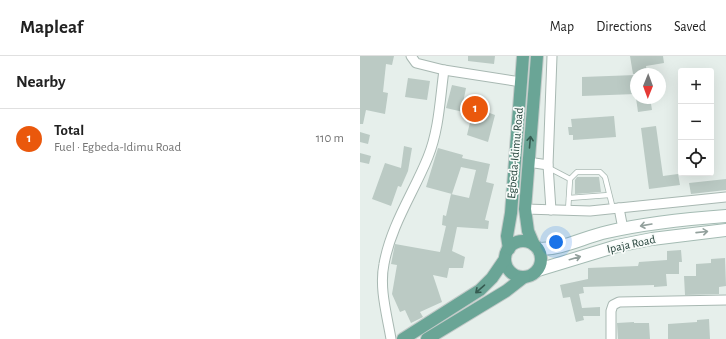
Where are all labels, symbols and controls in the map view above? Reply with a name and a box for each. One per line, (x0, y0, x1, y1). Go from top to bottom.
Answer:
text: Mapleaf (20, 18, 83, 37)
text: Map (550, 20, 574, 34)
text: Directions (596, 20, 652, 34)
text: Saved (674, 20, 706, 34)
north arrow (630, 68, 666, 104)
map controls (678, 68, 714, 176)
button: + (678, 68, 714, 104)
text: Nearby (16, 73, 66, 90)
pin: 1 (462, 94, 488, 124)
button: − (678, 104, 714, 140)
street label: Egbeda-Idimu Road (505, 107, 525, 199)
text: Total (54, 123, 84, 138)
text: 1 (27, 132, 31, 145)
text: 110 m (316, 132, 344, 145)
one-way arrow (526, 136, 533, 149)
button: locate (678, 140, 714, 176)
text: Fuel · Egbeda-Idimu Road (54, 141, 181, 154)
one-way arrow (639, 221, 652, 229)
one-way arrow (695, 228, 708, 236)
your location (546, 232, 566, 252)
street label: Ipaja Road (606, 233, 657, 256)
one-way arrow (568, 254, 581, 261)
one-way arrow (475, 284, 485, 293)

